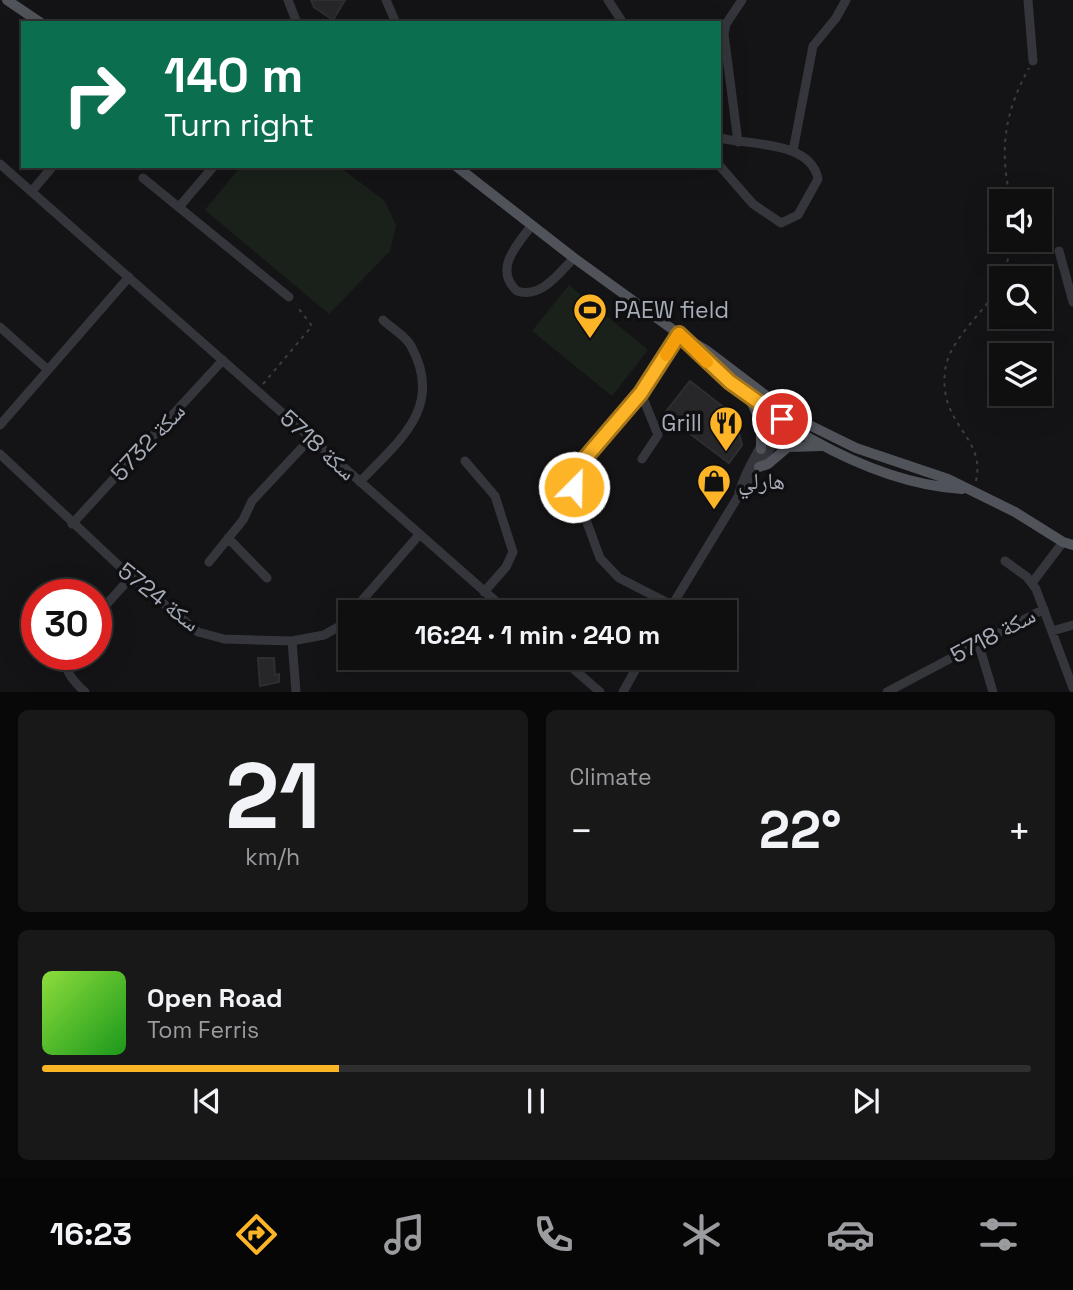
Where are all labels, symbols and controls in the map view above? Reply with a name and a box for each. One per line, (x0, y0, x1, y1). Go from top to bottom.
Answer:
text: 140 m (164, 44, 303, 106)
icon: right (49, 49, 140, 140)
text: Turn right (164, 105, 314, 145)
map controls (989, 189, 1052, 406)
button: sound (989, 189, 1052, 252)
button: search (989, 266, 1052, 329)
sports icon: PAEW field (571, 291, 609, 340)
place label: PAEW field (614, 295, 729, 325)
button: layers (989, 343, 1052, 406)
pin (752, 389, 812, 449)
street label: سكة 5732 (104, 397, 192, 487)
icon: arrive (763, 400, 801, 438)
street label: سكة 5718 (274, 403, 362, 487)
restaurant icon: Grill (707, 404, 745, 453)
place label: Grill (661, 408, 702, 438)
position arrow (537, 450, 611, 524)
shop icon: هارلي (695, 462, 733, 511)
place label: هارلي (738, 466, 785, 500)
street label: سكة 5724 (112, 556, 206, 638)
speed limit sign: 30 (21, 579, 112, 670)
street label: سكة 5718 (945, 600, 1041, 670)
text: 16:24 · 1 min · 240 m (415, 618, 660, 652)
text: 21 (225, 738, 320, 855)
text: Climate (570, 762, 652, 792)
text: 22° (759, 797, 841, 863)
text: − (570, 807, 593, 855)
text: + (1007, 807, 1031, 855)
text: km/h (245, 842, 300, 872)
text: Open Road (147, 981, 283, 1015)
text: Tom Ferris (147, 1015, 259, 1045)
icon: previous (188, 1082, 226, 1120)
icon: pause (517, 1082, 555, 1120)
icon: next (847, 1082, 885, 1120)
icon: directions (232, 1210, 281, 1259)
icon: music (380, 1210, 429, 1259)
icon: phone (529, 1210, 578, 1259)
icon: climate (677, 1210, 726, 1259)
icon: car (826, 1210, 875, 1259)
icon: filters (974, 1210, 1023, 1259)
text: 16:23 (50, 1214, 132, 1254)

